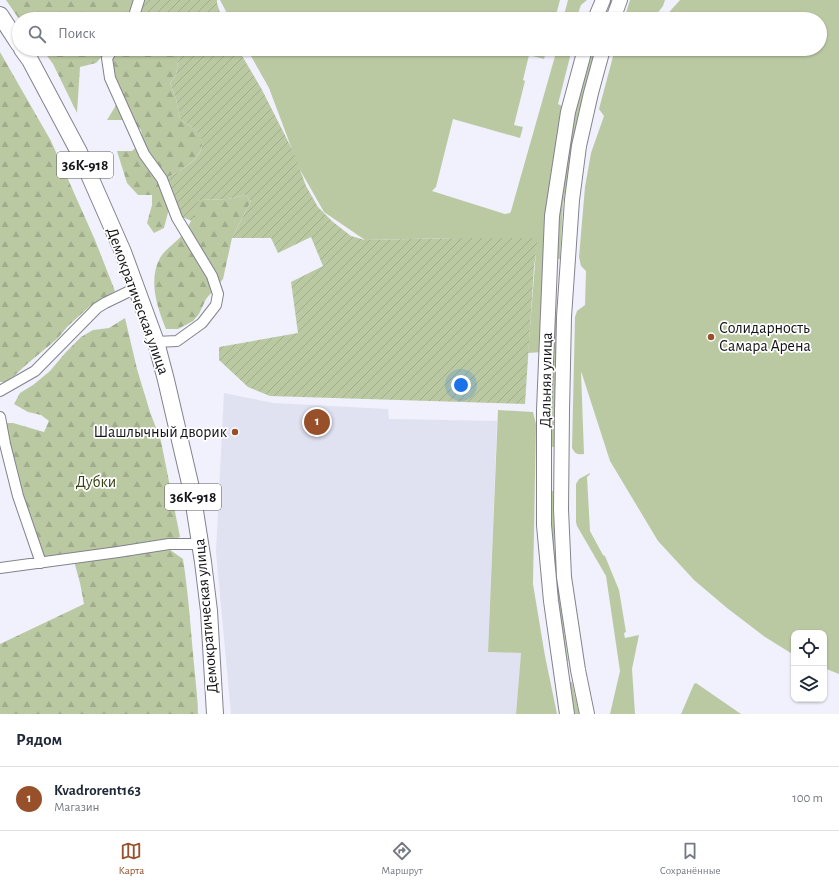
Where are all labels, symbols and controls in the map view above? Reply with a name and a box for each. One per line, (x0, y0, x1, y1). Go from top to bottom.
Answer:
search box (12, 12, 827, 56)
icon: search (26, 23, 48, 45)
text: Поиск (58, 26, 96, 41)
road number: 36К-918 (57, 152, 113, 178)
street label: Демократическая улица (103, 225, 172, 377)
place label: Солидарность Самара Арена (719, 320, 811, 354)
street label: Дальняя улица (537, 332, 556, 428)
marker: Солидарность Самара Арена (706, 332, 716, 342)
your location (451, 375, 471, 395)
pin: 1 (304, 407, 330, 437)
place label: Шашлычный дворик (94, 424, 228, 440)
marker: Шашлычный дворик (230, 427, 240, 437)
park label: Дубки (76, 474, 116, 491)
road number: 36К-918 (165, 484, 221, 510)
street label: Демократическая улица (191, 538, 222, 694)
map controls (791, 630, 827, 702)
button: locate (791, 630, 827, 666)
button: layers (791, 666, 827, 702)
text: Рядом (16, 731, 62, 748)
text: Kvadrorent163 (54, 783, 141, 798)
text: 1 (27, 792, 31, 805)
text: 100 m (792, 792, 823, 805)
text: Магазин (54, 801, 100, 814)
tab: Карта (119, 840, 144, 877)
tab: Маршрут (381, 840, 423, 877)
tab: Сохранённые (660, 840, 720, 877)

